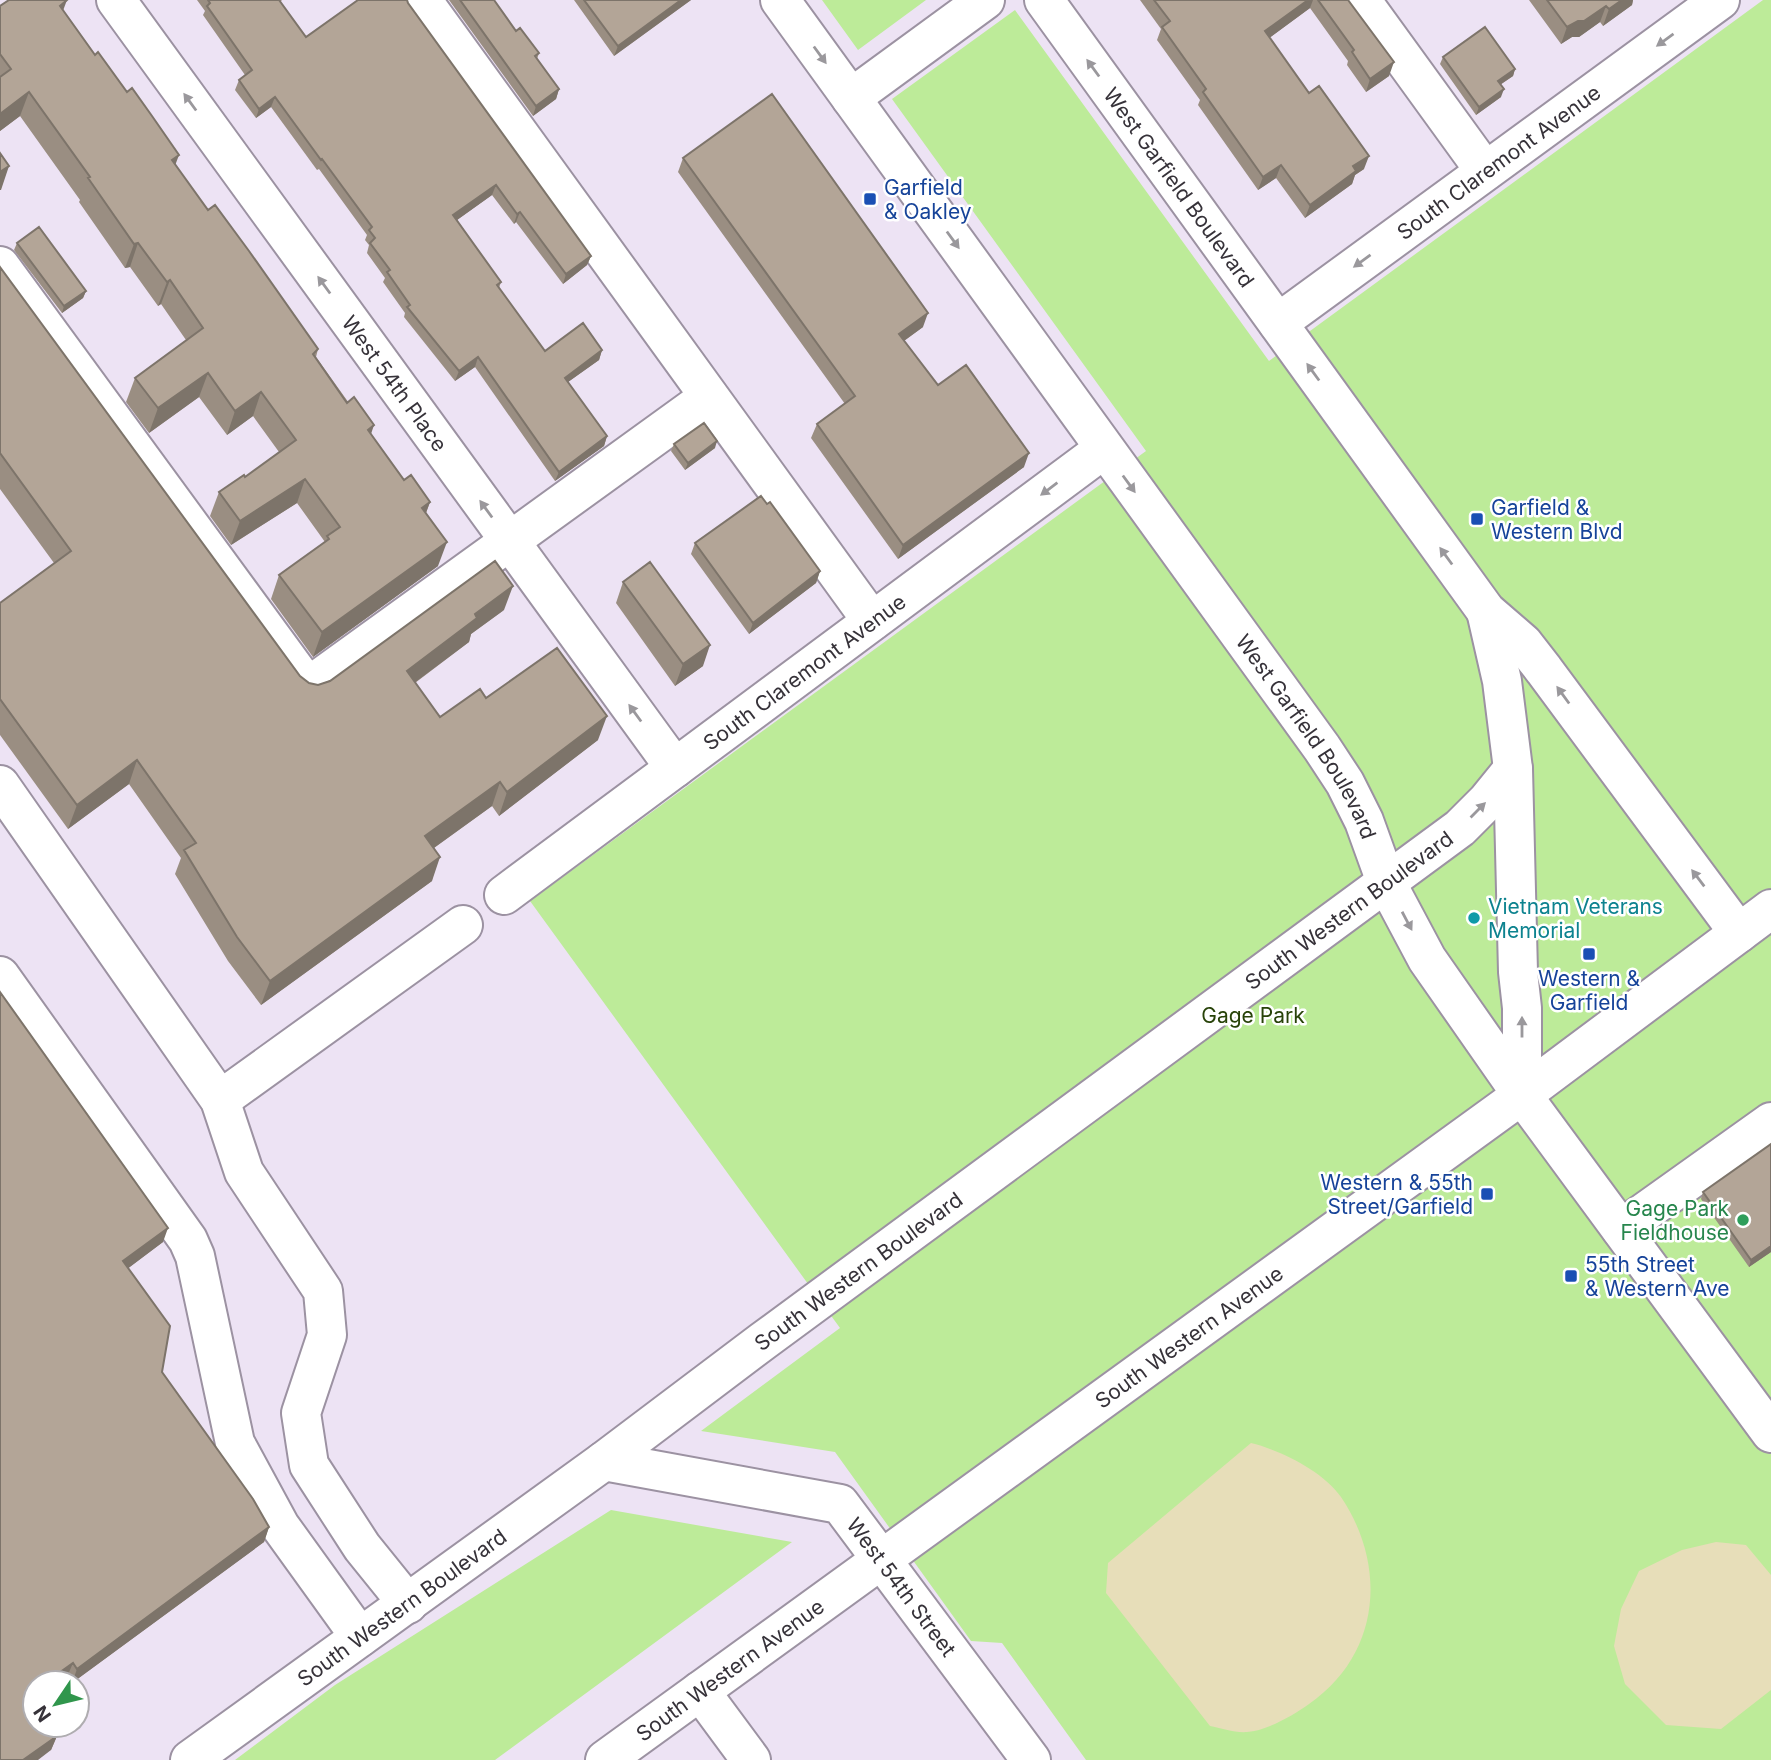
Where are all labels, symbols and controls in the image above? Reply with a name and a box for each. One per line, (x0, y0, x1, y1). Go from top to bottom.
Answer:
one-way arrow (1656, 33, 1674, 47)
one-way arrow (813, 46, 827, 64)
one-way arrow (1087, 59, 1101, 77)
street label: South Claremont Avenue (1392, 79, 1605, 245)
street label: West Garfield Boulevard (1099, 83, 1260, 292)
one-way arrow (183, 92, 197, 111)
place label: Garfield & Oakley (884, 175, 972, 224)
marker: Garfield & Oakley (862, 191, 878, 207)
one-way arrow (946, 231, 960, 249)
one-way arrow (1353, 254, 1371, 268)
one-way arrow (316, 277, 331, 295)
street label: West 54th Place (337, 310, 453, 456)
one-way arrow (1306, 363, 1320, 381)
one-way arrow (1122, 475, 1136, 493)
one-way arrow (1040, 482, 1058, 496)
place label: Garfield & Western Blvd (1491, 495, 1623, 544)
one-way arrow (480, 500, 494, 518)
marker: Garfield & Western Blvd (1469, 511, 1485, 527)
one-way arrow (1440, 547, 1454, 565)
street label: South Claremont Avenue (698, 589, 910, 755)
street label: West Garfield Boulevard (1231, 629, 1382, 842)
one-way arrow (1556, 686, 1570, 704)
one-way arrow (628, 704, 642, 722)
one-way arrow (1470, 802, 1486, 819)
street label: South Western Boulevard (1240, 825, 1457, 995)
one-way arrow (1691, 869, 1705, 887)
place label: Vietnam Veterans Memorial (1488, 894, 1663, 943)
marker: Vietnam Veterans Memorial (1466, 910, 1482, 926)
one-way arrow (1400, 911, 1412, 931)
marker: Western & Garfield (1581, 946, 1597, 962)
place label: Western & Garfield (1538, 966, 1640, 1015)
park label: Gage Park (1201, 1003, 1305, 1028)
one-way arrow (1516, 1015, 1527, 1037)
place label: Western & 55th Street/Garfield (1320, 1170, 1473, 1219)
street label: South Western Boulevard (749, 1186, 967, 1356)
marker: Western & 55th Street/Garfield (1479, 1186, 1495, 1202)
place label: Gage Park Fieldhouse (1621, 1196, 1729, 1245)
marker: Gage Park Fieldhouse (1735, 1212, 1751, 1228)
place label: 55th Street & Western Ave (1585, 1252, 1730, 1301)
street label: South Western Avenue (1090, 1260, 1287, 1413)
marker: 55th Street & Western Ave (1563, 1268, 1579, 1284)
street label: West 54th Street (842, 1512, 962, 1661)
street label: South Western Boulevard (292, 1523, 511, 1691)
street label: South Western Avenue (631, 1593, 828, 1746)
north arrow (21, 1669, 91, 1739)
text: N (29, 1701, 56, 1726)

